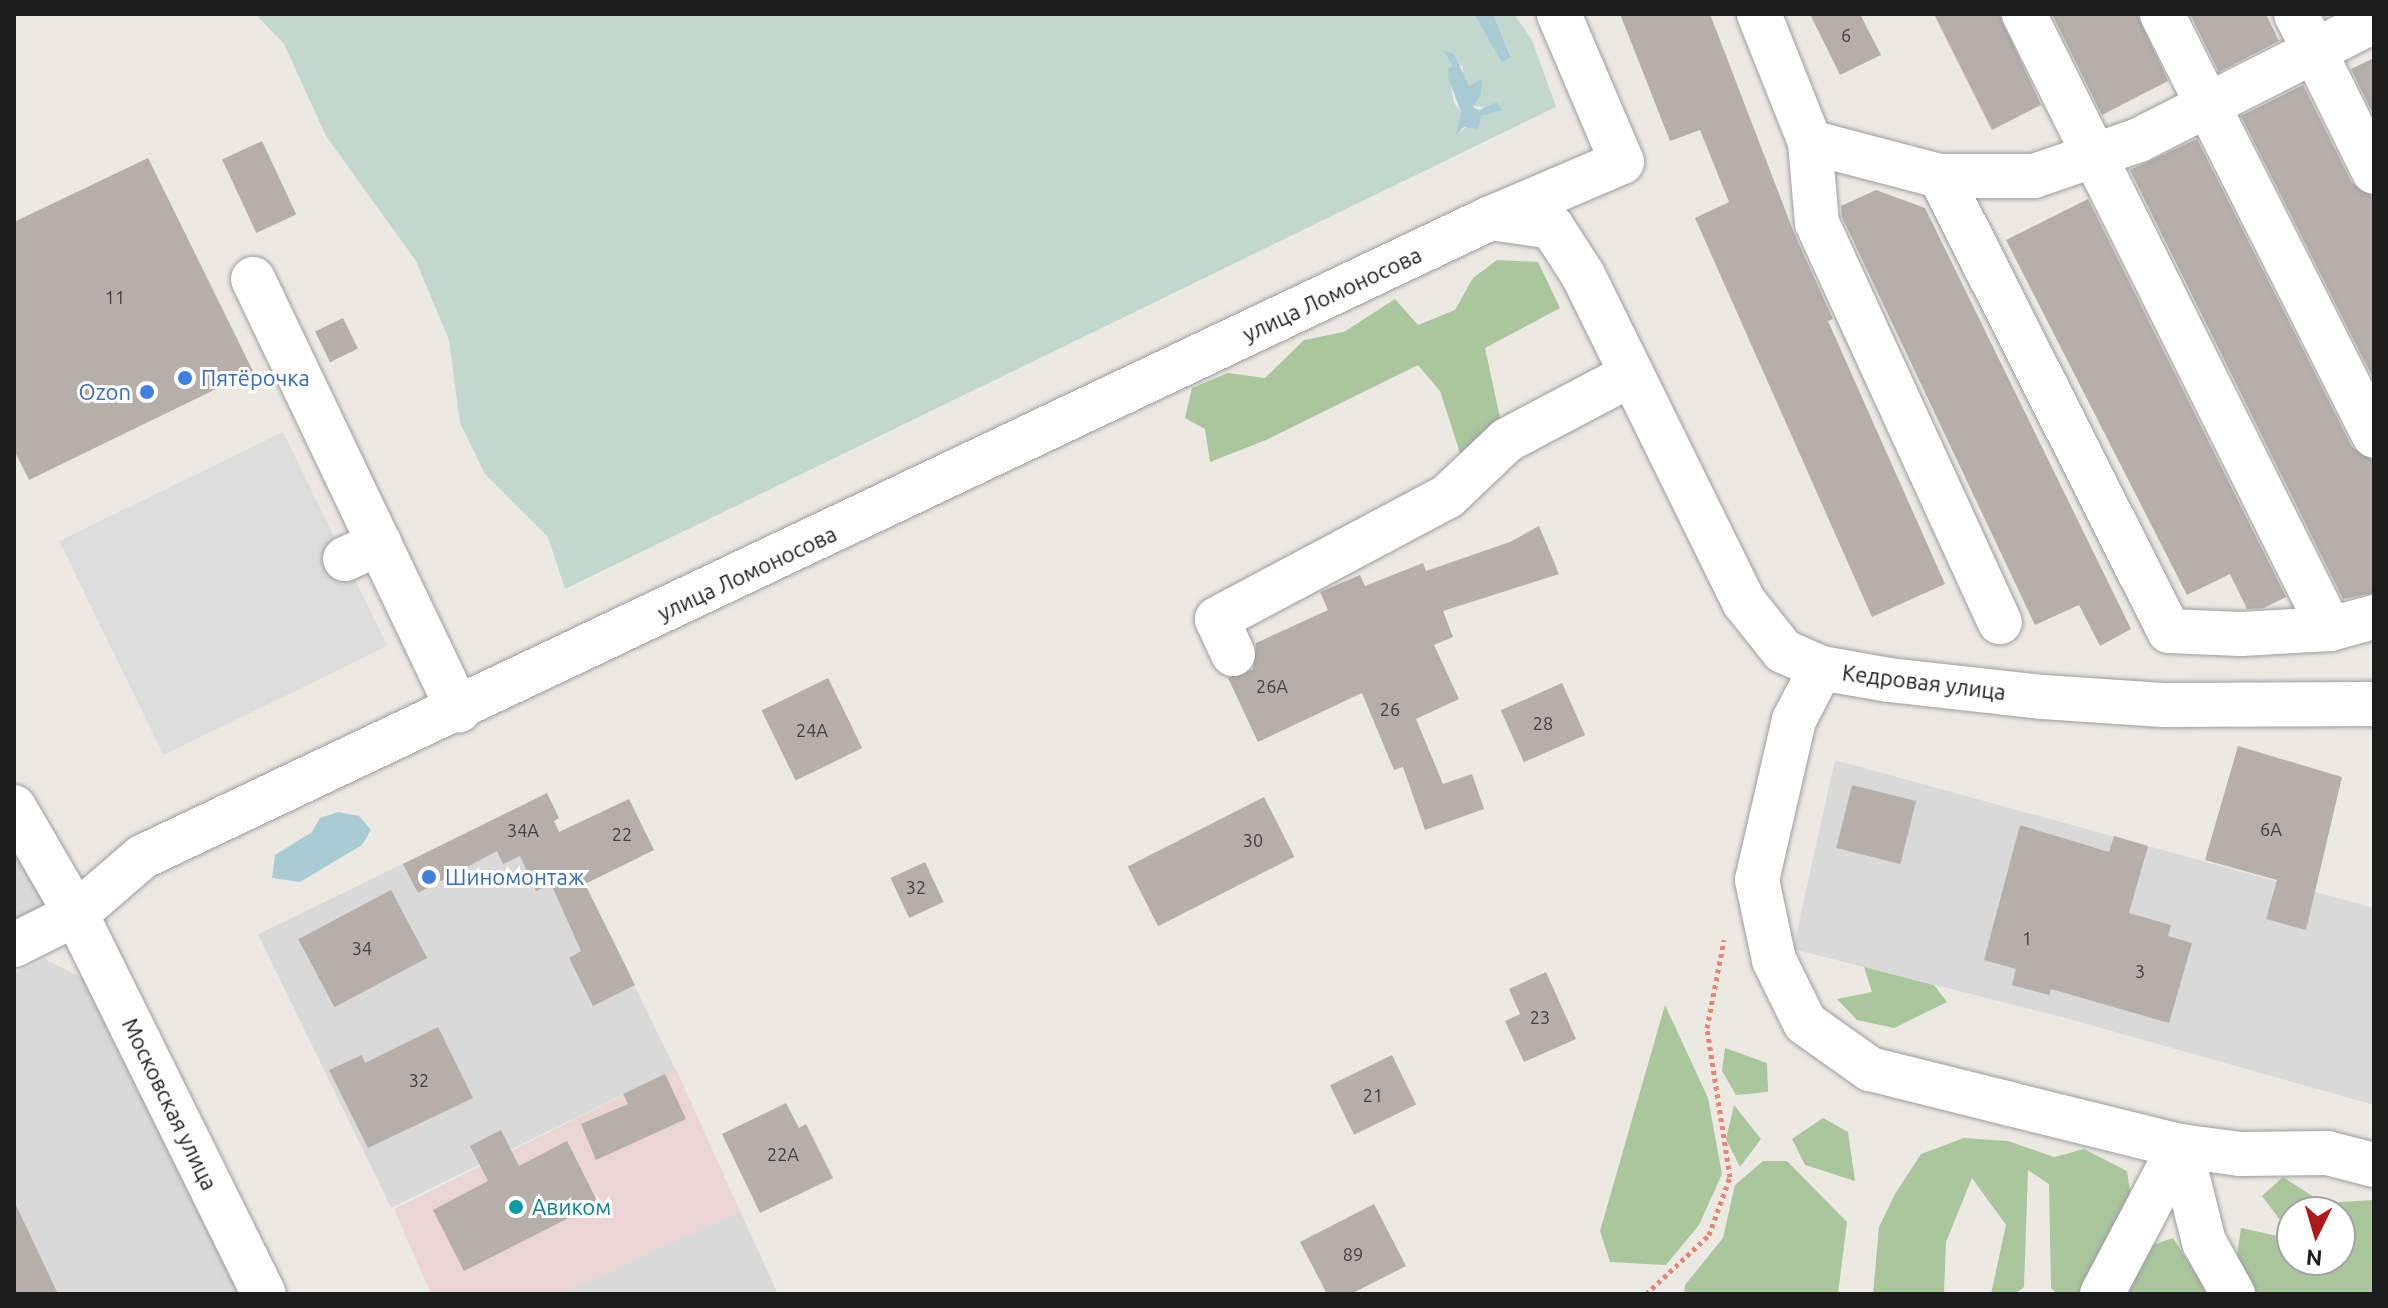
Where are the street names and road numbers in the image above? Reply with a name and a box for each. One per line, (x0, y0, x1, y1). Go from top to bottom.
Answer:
street label: улица Ломоносова (1238, 241, 1426, 347)
street label: улица Ломоносова (653, 520, 841, 626)
street label: Кедровая улица (1841, 659, 2007, 705)
street label: Московская улица (117, 1014, 223, 1194)

